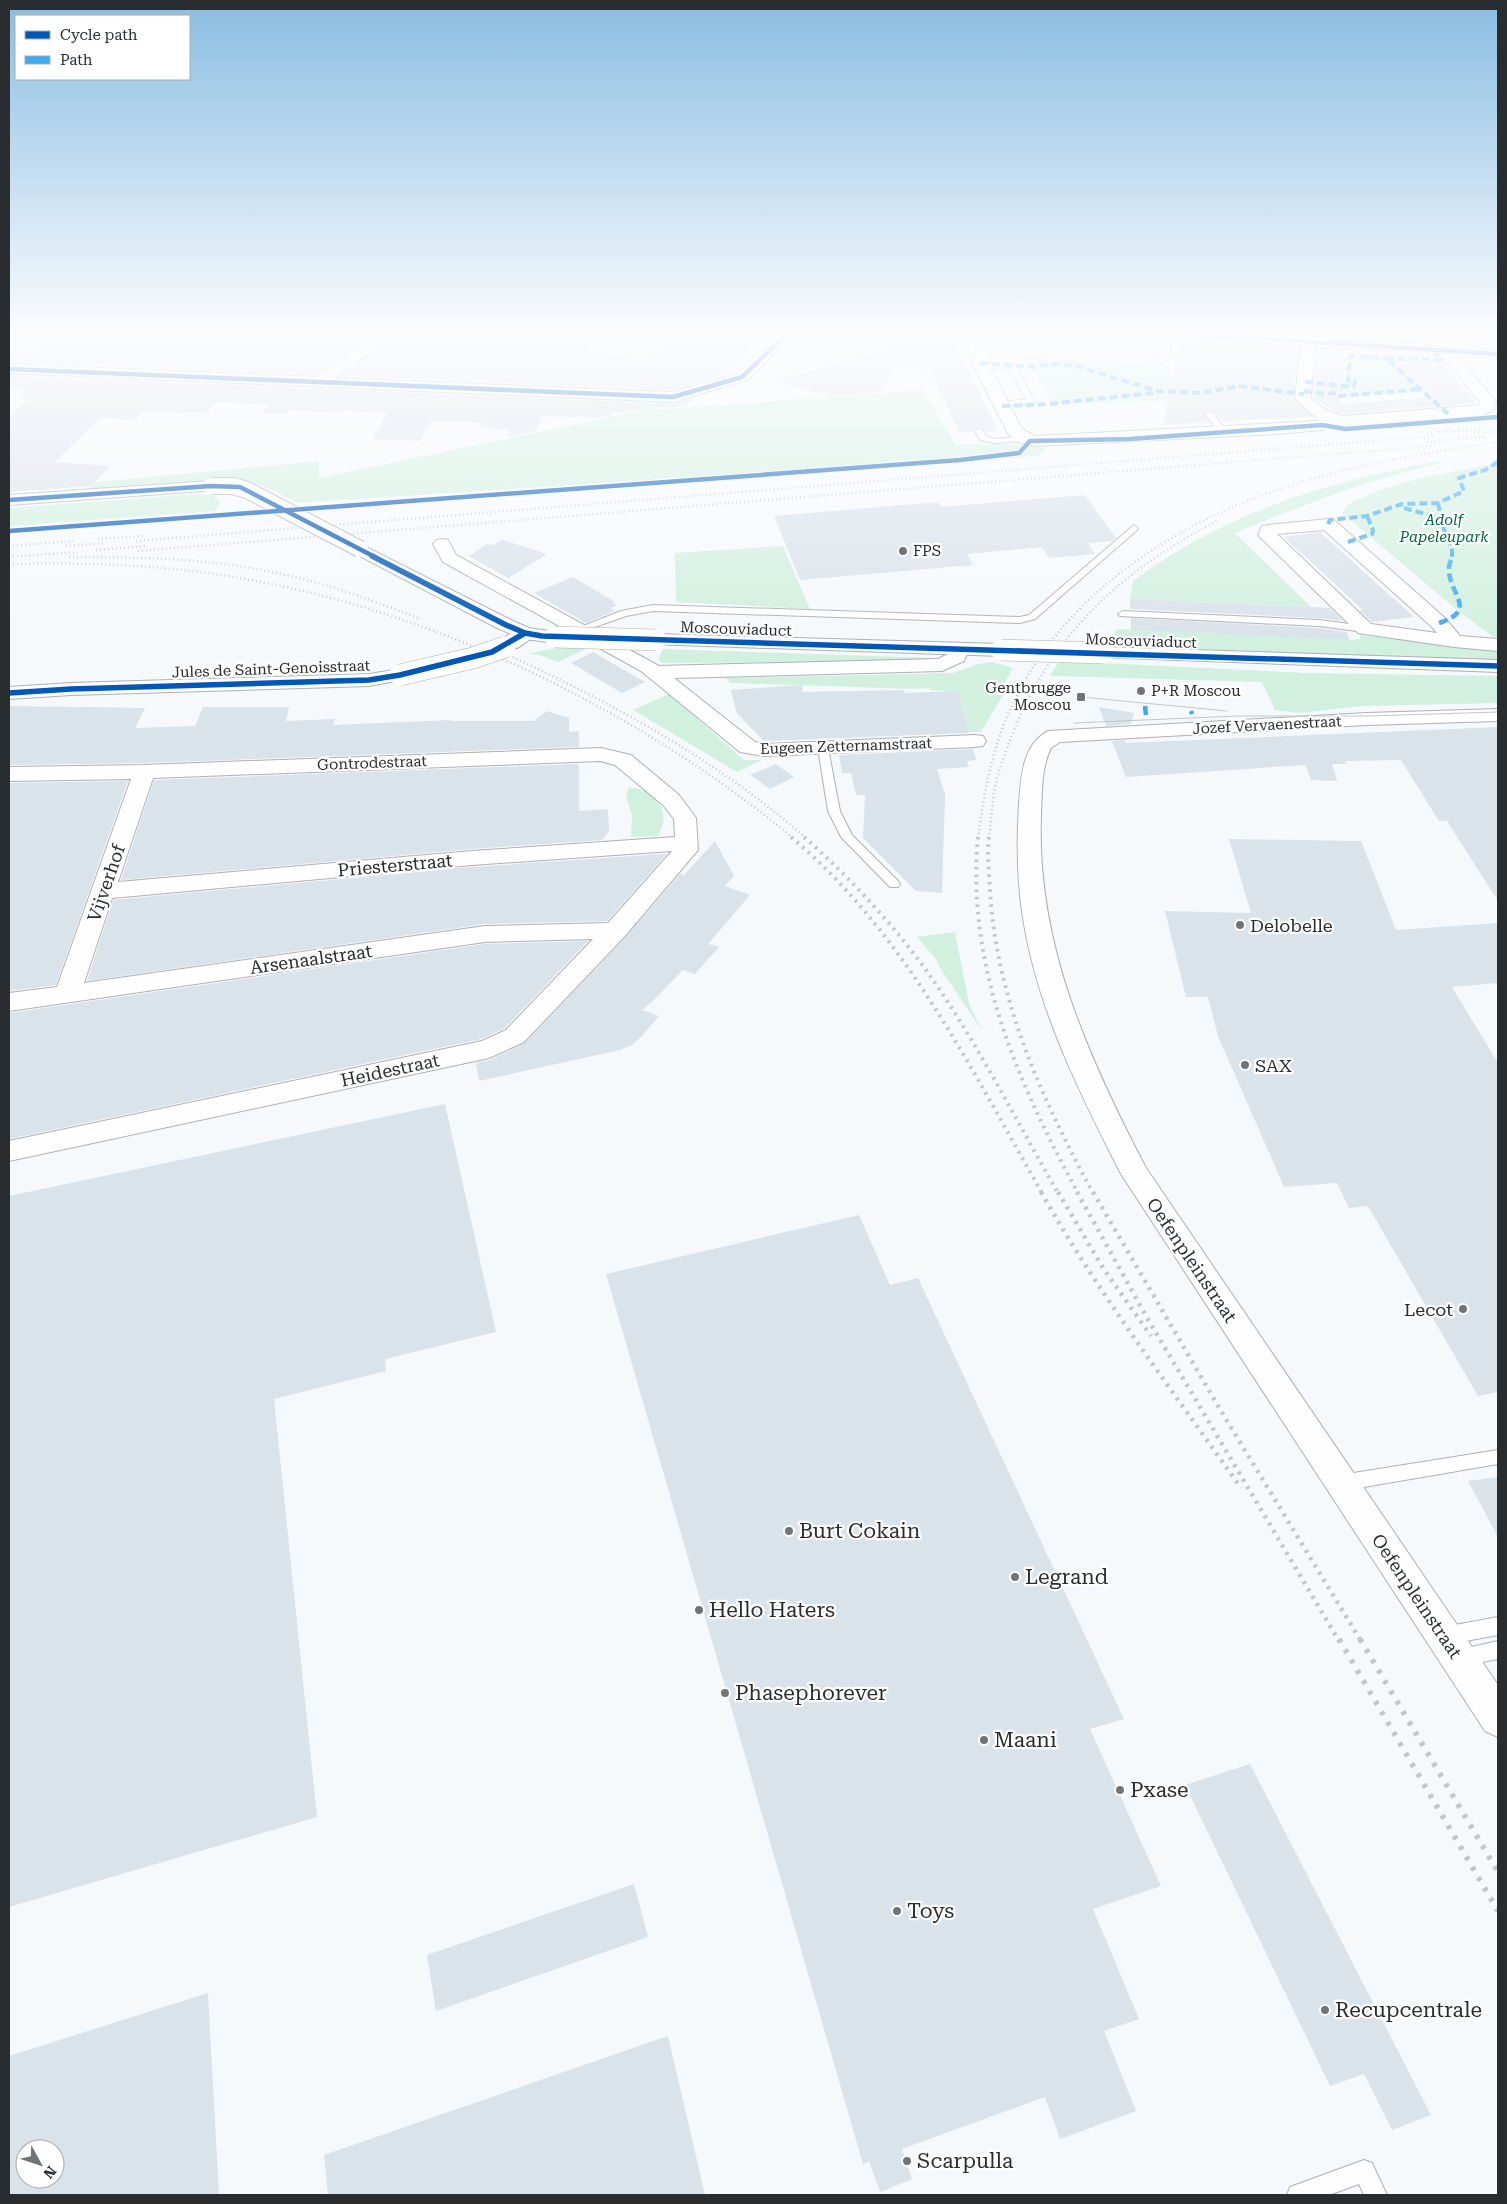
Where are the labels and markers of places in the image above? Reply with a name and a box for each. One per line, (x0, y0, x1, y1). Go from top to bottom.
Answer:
place label: FPS (913, 542, 941, 560)
marker: FPS (897, 545, 909, 557)
place label: Gentbrugge Moscou (985, 679, 1072, 714)
place label: P+R Moscou (1151, 682, 1241, 700)
marker: P+R Moscou (1135, 685, 1147, 697)
marker: Gentbrugge Moscou (1075, 691, 1087, 703)
place label: Delobelle (1250, 915, 1333, 936)
marker: Delobelle (1234, 919, 1246, 931)
place label: SAX (1255, 1055, 1292, 1076)
marker: SAX (1239, 1059, 1251, 1071)
place label: Lecot (1404, 1299, 1453, 1320)
marker: Lecot (1457, 1303, 1469, 1315)
place label: Burt Cokain (799, 1519, 921, 1543)
marker: Burt Cokain (783, 1525, 795, 1537)
place label: Legrand (1025, 1565, 1109, 1589)
marker: Legrand (1009, 1571, 1021, 1583)
place label: Hello Haters (709, 1598, 835, 1622)
marker: Hello Haters (693, 1604, 705, 1616)
place label: Phasephorever (735, 1681, 887, 1705)
marker: Phasephorever (719, 1687, 731, 1699)
place label: Maani (994, 1728, 1057, 1752)
marker: Maani (978, 1734, 990, 1746)
place label: Pxase (1130, 1778, 1188, 1802)
marker: Pxase (1114, 1784, 1126, 1796)
place label: Toys (907, 1899, 954, 1923)
marker: Toys (891, 1905, 903, 1917)
place label: Recupcentrale (1335, 1998, 1482, 2022)
marker: Recupcentrale (1319, 2004, 1331, 2016)
place label: Scarpulla (917, 2149, 1014, 2173)
marker: Scarpulla (901, 2155, 913, 2167)

